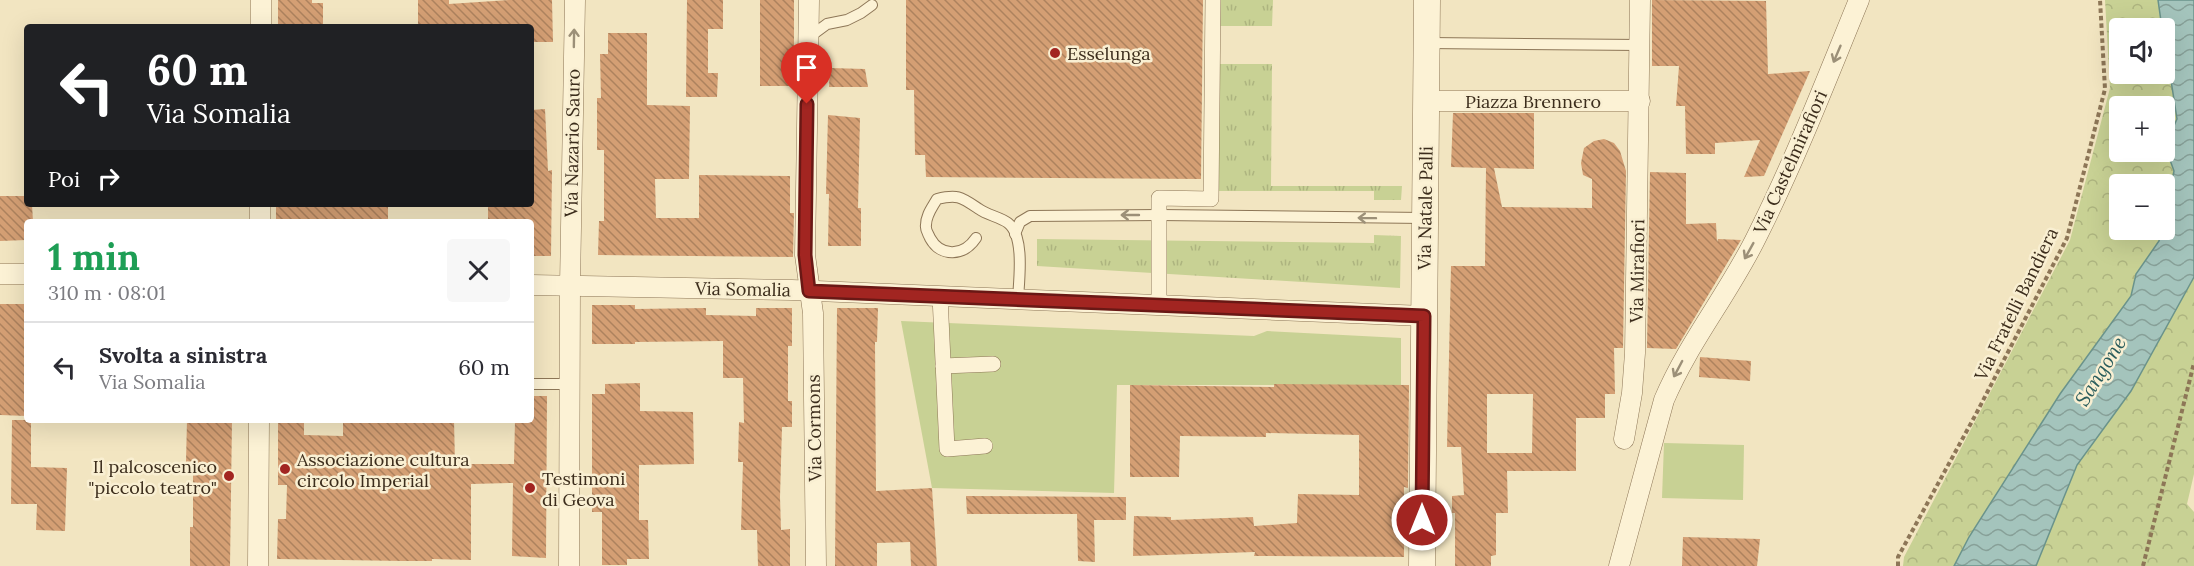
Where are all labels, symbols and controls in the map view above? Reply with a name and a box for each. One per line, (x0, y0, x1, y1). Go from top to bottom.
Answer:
map controls (2109, 18, 2175, 240)
button: sound (2109, 18, 2175, 84)
one-way arrow (568, 28, 580, 48)
pin (781, 42, 832, 104)
place label: Esselunga (1067, 42, 1150, 65)
text: 60 m (147, 43, 248, 97)
one-way arrow (1831, 44, 1842, 63)
marker: Esselunga (1048, 46, 1062, 60)
icon: left (48, 48, 126, 126)
icon: arrive (790, 51, 823, 84)
street label: Via Nazario Sauro (559, 69, 585, 218)
street label: Via Castelmirafiori (1748, 86, 1832, 238)
street label: Piazza Brennero (1465, 90, 1601, 113)
text: Via Somalia (147, 96, 291, 130)
button: + (2109, 96, 2175, 162)
street label: Via Natale Palli (1412, 146, 1438, 271)
icon: right (92, 162, 125, 195)
text: Poi (48, 165, 80, 193)
button: − (2109, 174, 2175, 240)
one-way arrow (1121, 209, 1140, 221)
one-way arrow (1357, 212, 1377, 223)
street label: Via Mirafiori (1625, 219, 1649, 324)
street label: Via Fratelli Bandiera (1969, 224, 2063, 385)
text: 1 min (48, 234, 140, 280)
button: close (447, 239, 510, 302)
one-way arrow (1743, 242, 1755, 259)
street label: Via Somalia (694, 277, 791, 301)
text: 310 m · 08:01 (48, 280, 166, 305)
water label: Sangone (2069, 332, 2131, 410)
text: Svolta a sinistra (99, 341, 267, 369)
icon: left (48, 351, 81, 384)
text: 60 m (458, 353, 510, 381)
one-way arrow (1672, 359, 1683, 377)
text: Via Somalia (99, 369, 206, 394)
street label: Via Cormons (802, 374, 826, 483)
place label: Associazione cultura circolo Imperial (296, 448, 469, 492)
place label: Il palcoscenico "piccolo teatro" (88, 455, 217, 499)
marker: Associazione cultura circolo Imperial (278, 462, 292, 476)
place label: Testimoni di Geova (542, 467, 625, 511)
marker: Il palcoscenico "piccolo teatro" (222, 469, 236, 483)
marker: Testimoni di Geova (523, 481, 537, 495)
position arrow (1390, 488, 1454, 552)

